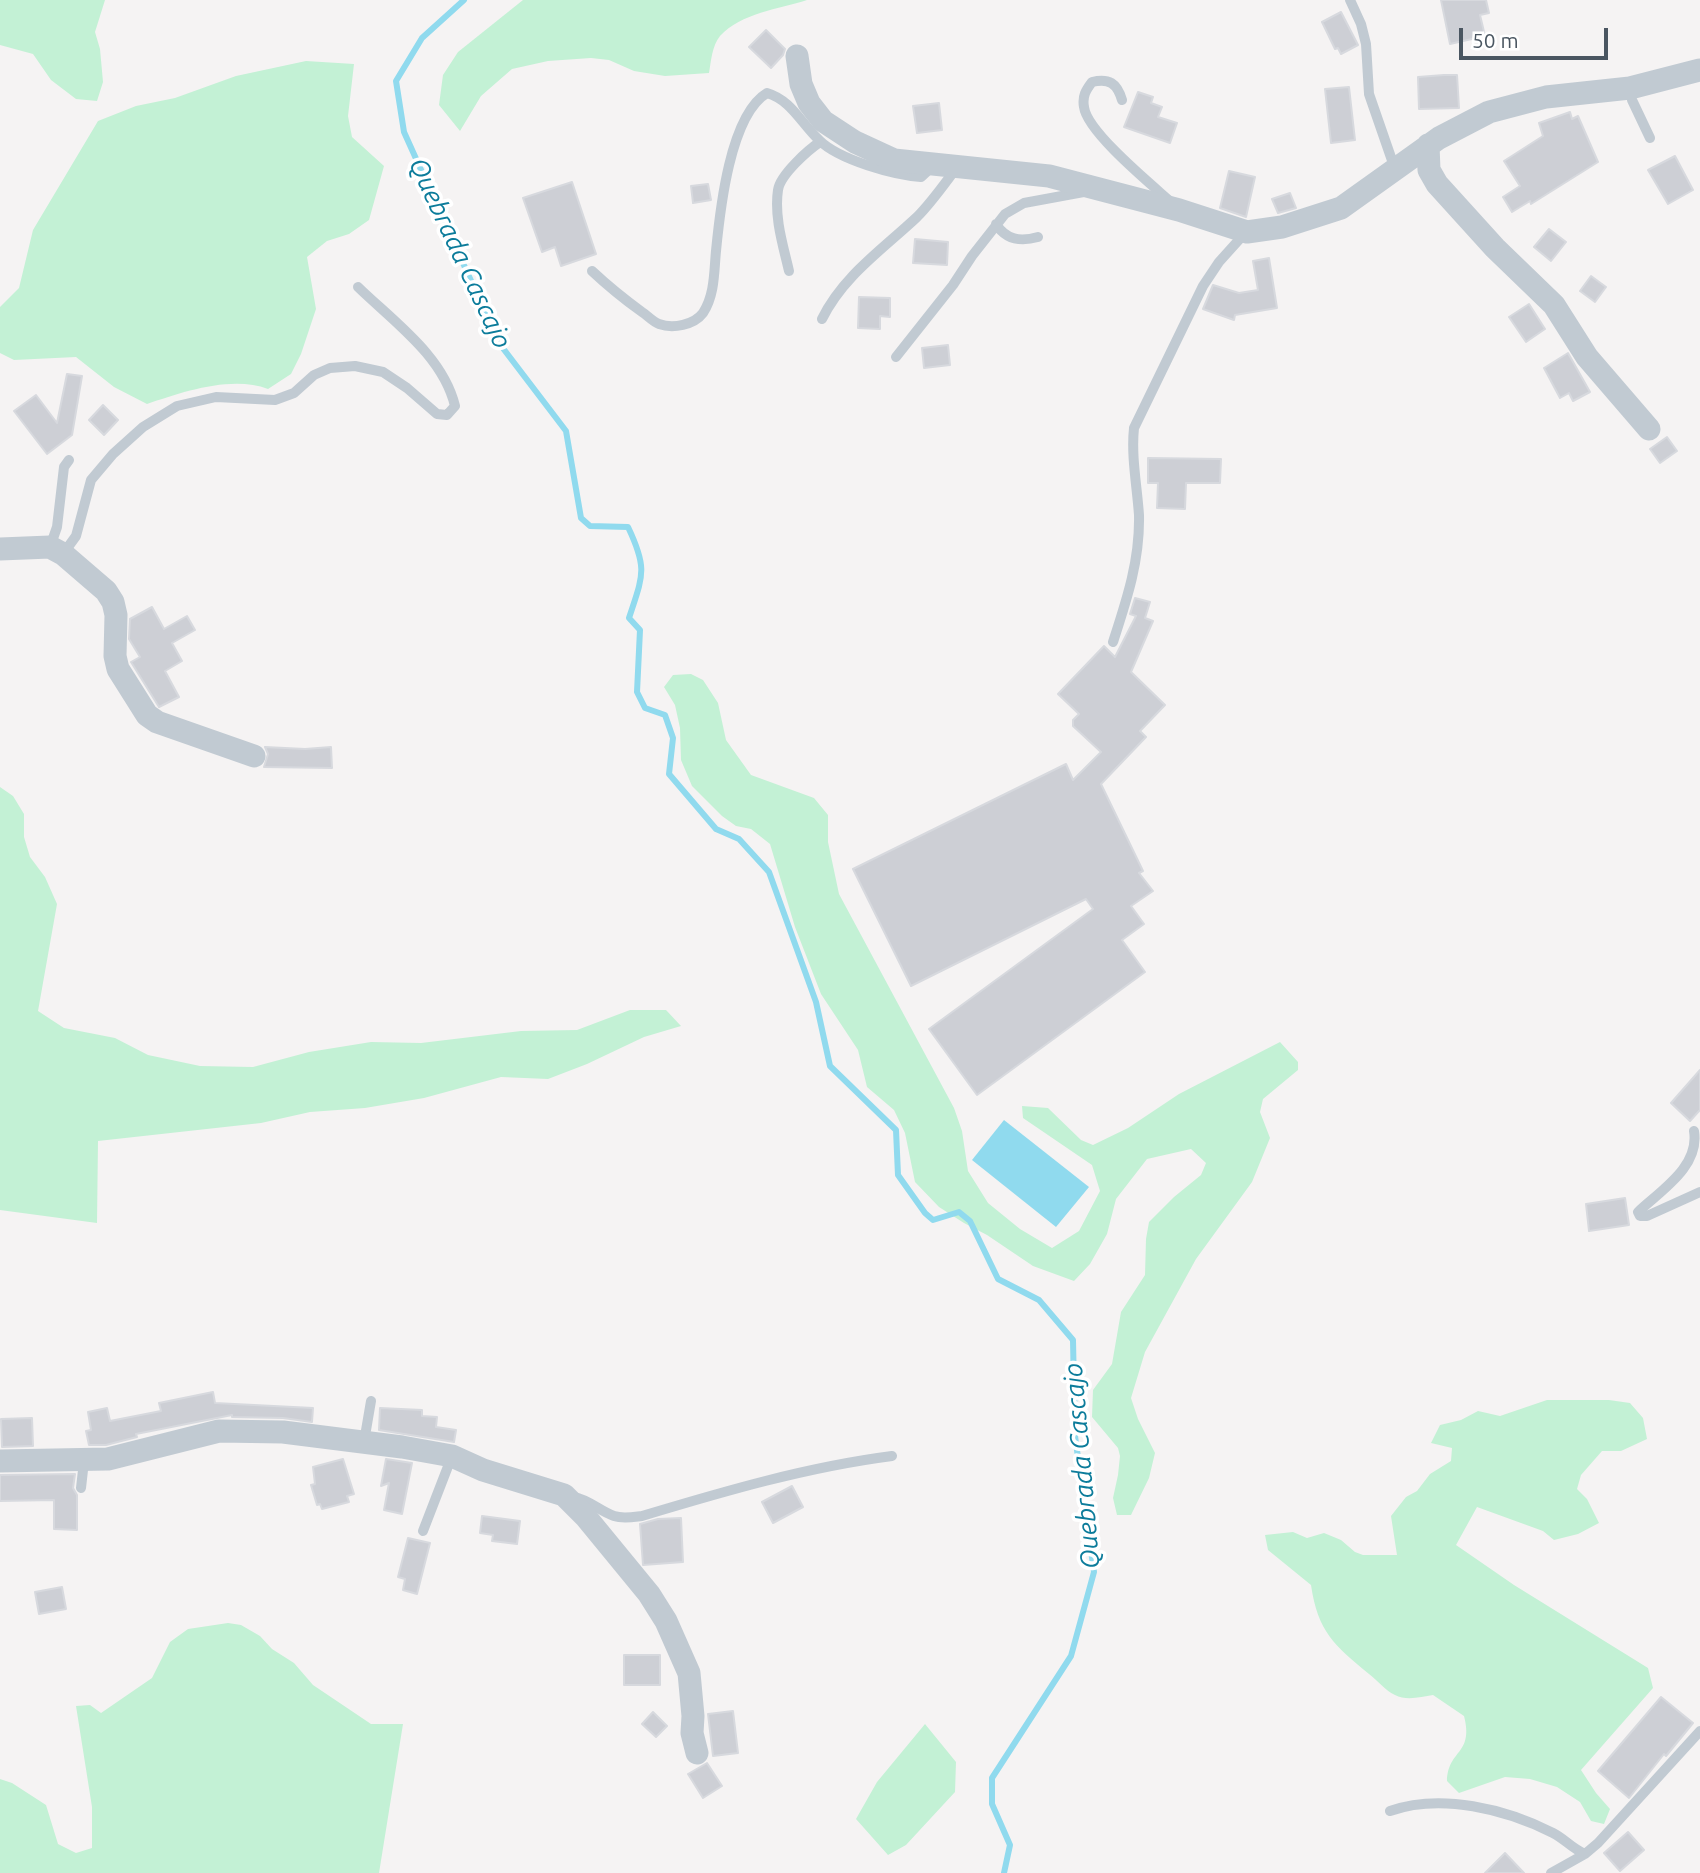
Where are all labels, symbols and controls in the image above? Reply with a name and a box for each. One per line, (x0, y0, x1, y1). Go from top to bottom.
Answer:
scale bar (1462, 14, 1611, 58)
text: 50 m (1472, 28, 1519, 52)
water label: Quebrada Cascajo (402, 153, 518, 353)
water label: Quebrada Cascajo (1057, 1362, 1107, 1570)

